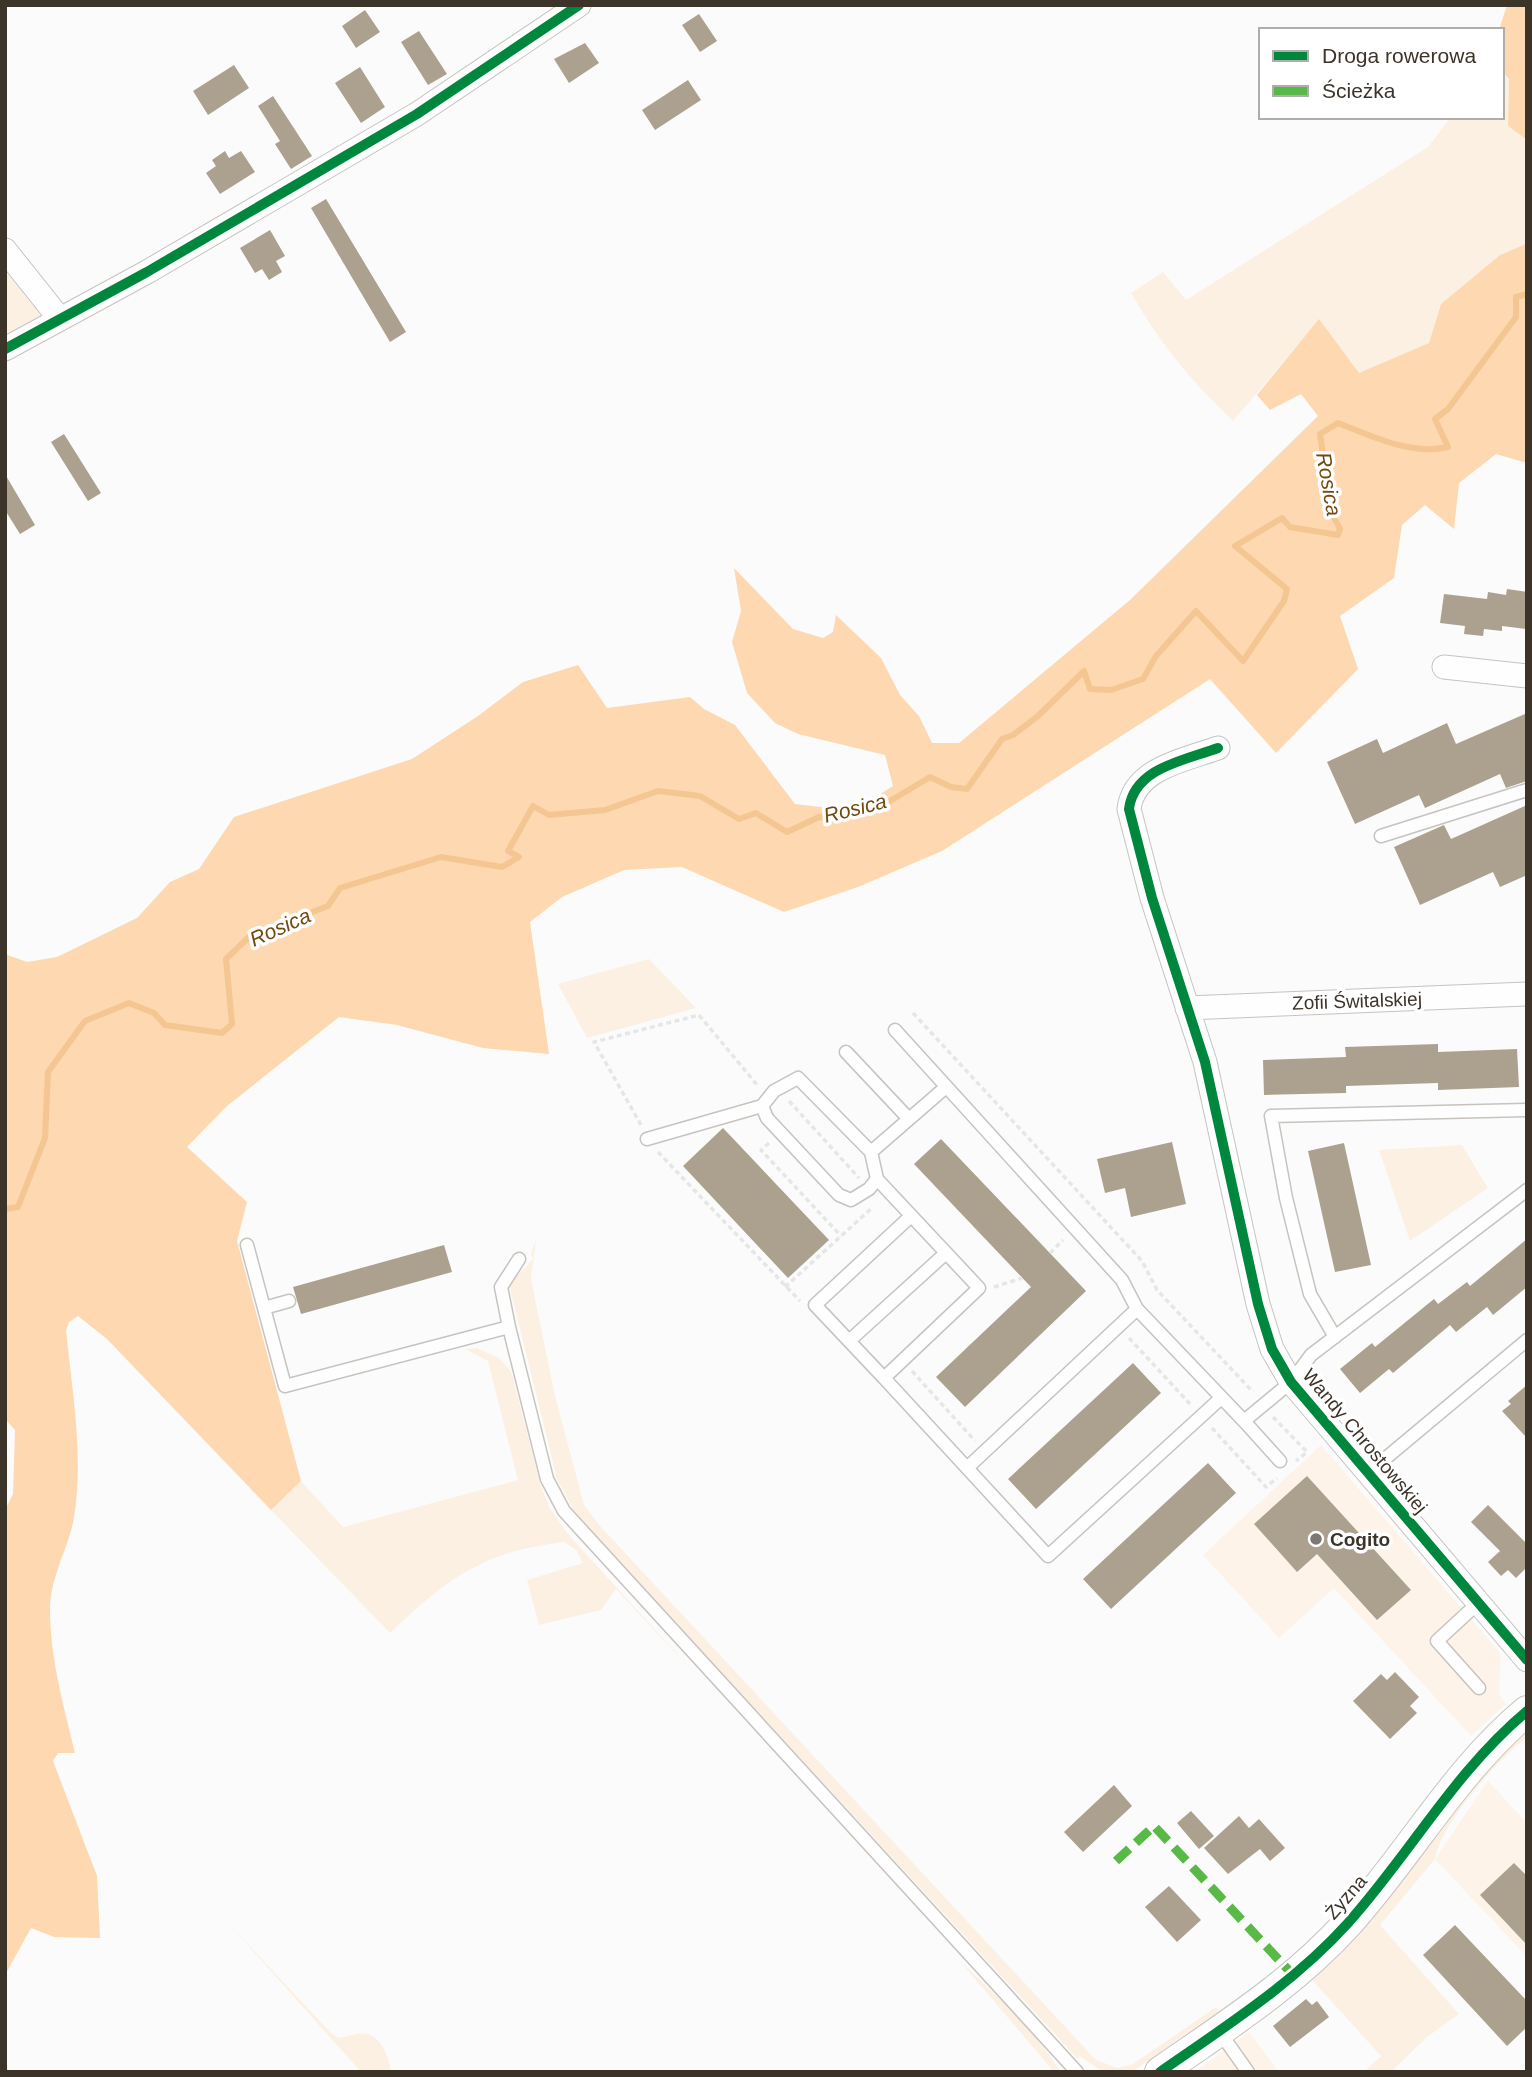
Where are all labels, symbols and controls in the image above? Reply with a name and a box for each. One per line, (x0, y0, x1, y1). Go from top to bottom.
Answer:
legend (1259, 28, 1504, 119)
text: Droga rowerowa (1322, 44, 1476, 67)
text: Ścieżka (1322, 79, 1396, 102)
water label: Rosica (1312, 450, 1346, 518)
water label: Rosica (821, 789, 889, 827)
water label: Rosica (246, 903, 314, 951)
street label: Zofii Świtalskiej (1292, 988, 1422, 1014)
street label: Wandy Chrostowskiej (1298, 1365, 1432, 1517)
place label: Cogito (1330, 1529, 1390, 1550)
marker: Cogito (1308, 1531, 1324, 1547)
street label: Żyzna (1321, 1870, 1371, 1923)

